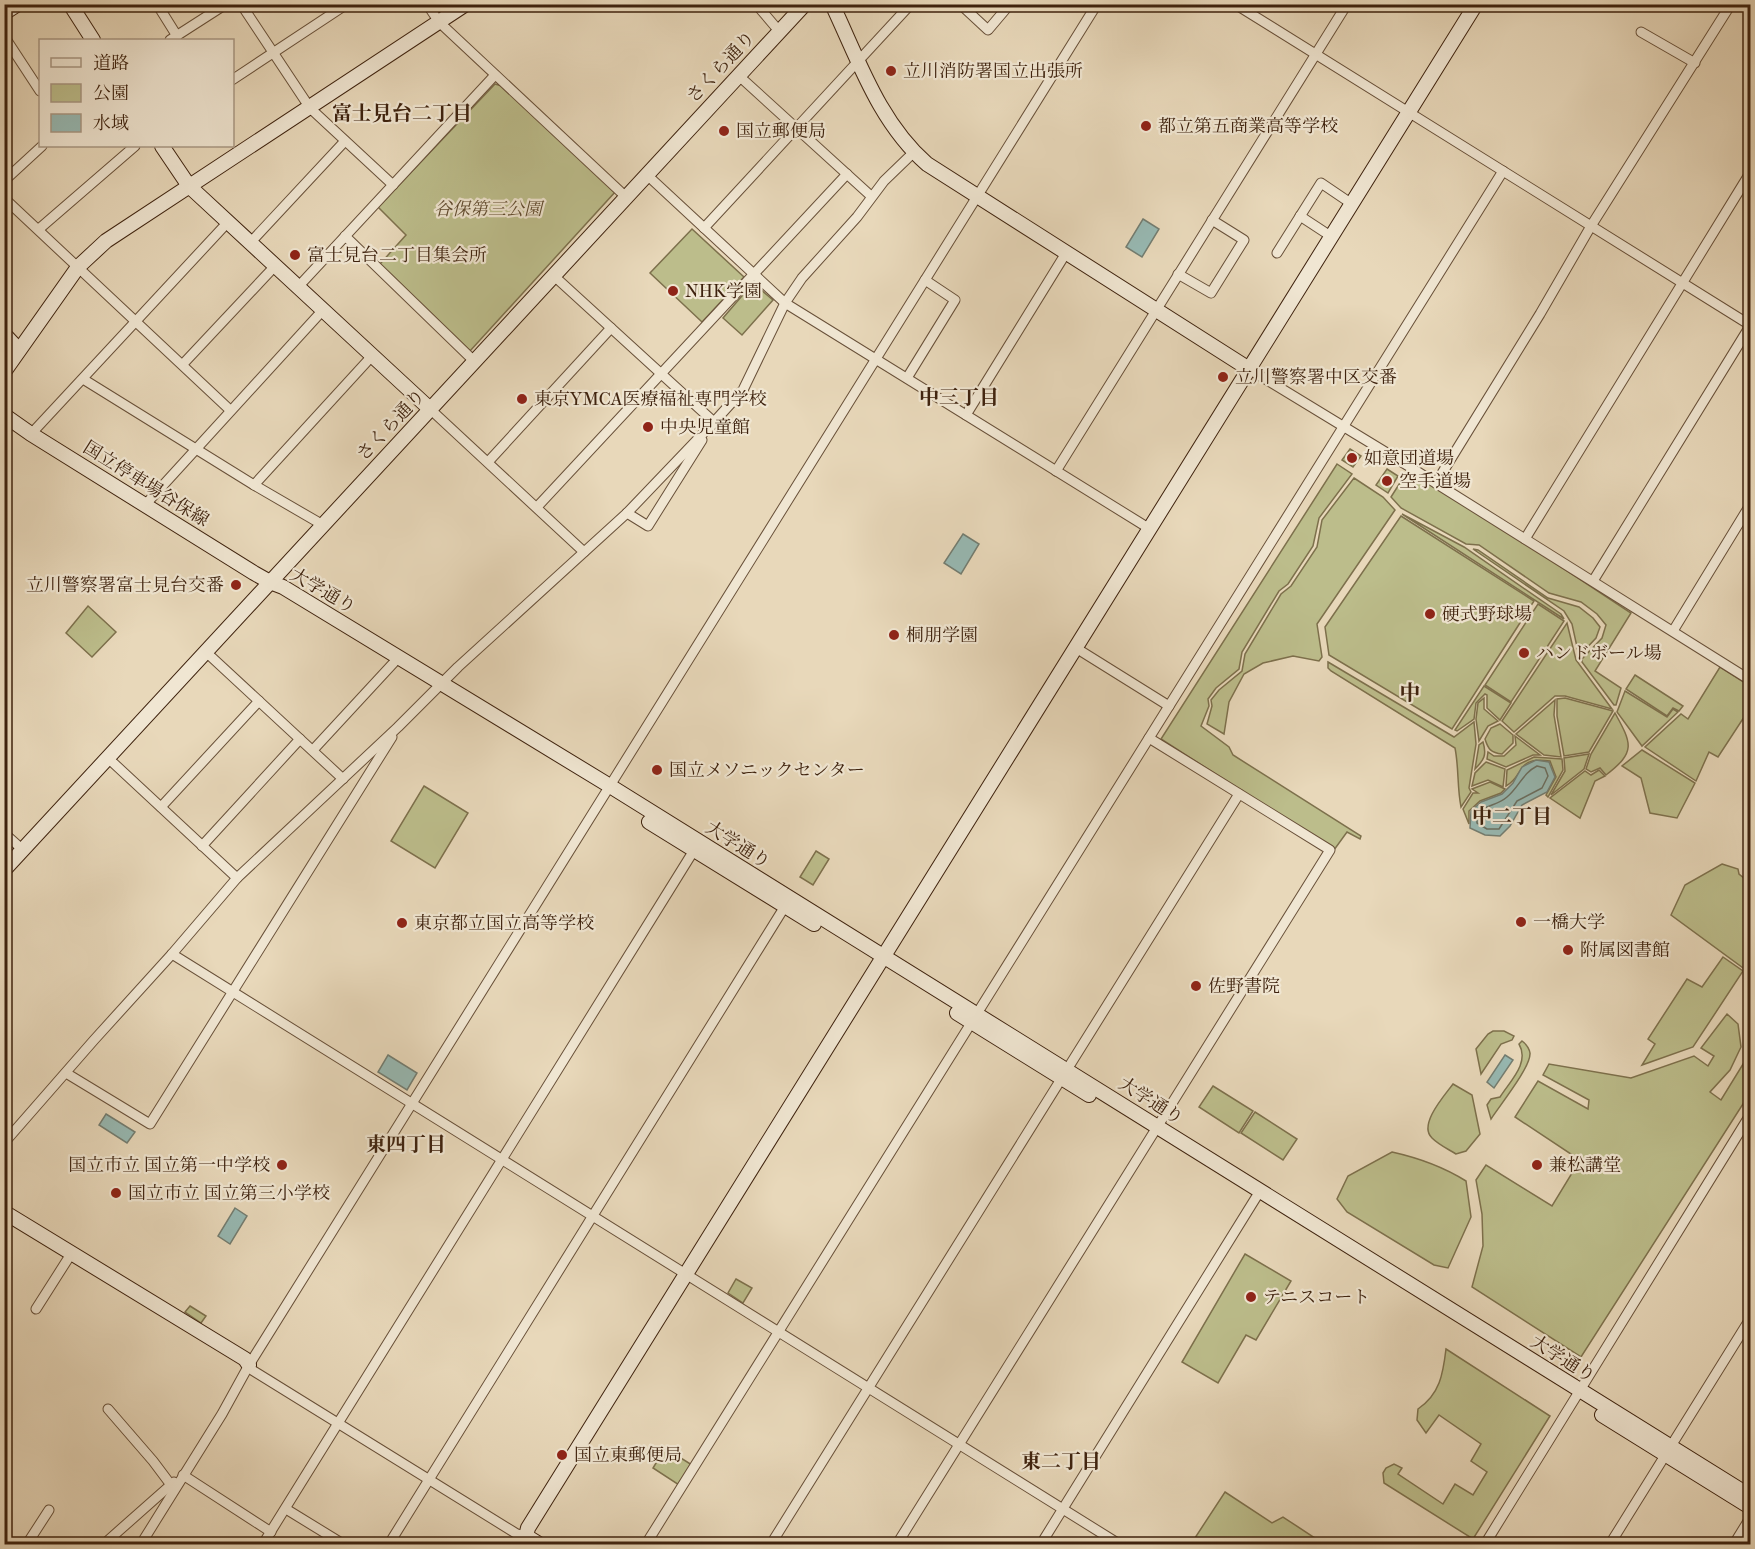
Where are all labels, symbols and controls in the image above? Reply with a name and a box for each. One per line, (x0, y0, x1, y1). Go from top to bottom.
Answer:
street label: さくら通り (683, 27, 759, 107)
legend (39, 39, 234, 147)
text: 道路 (93, 53, 129, 74)
place label: 立川消防署国立出張所 (903, 61, 1083, 82)
marker: 立川消防署国立出張所 (884, 64, 898, 78)
text: 公園 (93, 83, 129, 104)
district label: 富士見台二丁目 (332, 102, 472, 125)
text: 水域 (93, 113, 129, 134)
place label: 都立第五商業高等学校 (1158, 116, 1338, 137)
marker: 都立第五商業高等学校 (1139, 119, 1153, 133)
place label: 国立郵便局 (736, 121, 826, 142)
marker: 国立郵便局 (717, 124, 731, 138)
park label: 谷保第三公園 (434, 199, 545, 220)
place label: 富士見台二丁目集会所 (307, 245, 487, 266)
marker: 富士見台二丁目集会所 (288, 248, 302, 262)
place label: NHK学園 (685, 281, 762, 302)
marker: NHK学園 (666, 284, 680, 298)
place label: 立川警察署中区交番 (1235, 367, 1397, 388)
marker: 立川警察署中区交番 (1216, 370, 1230, 384)
street label: さくら通り (353, 385, 429, 465)
district label: 中三丁目 (919, 386, 999, 409)
place label: 東京YMCA医療福祉専門学校 (534, 389, 767, 410)
marker: 東京YMCA医療福祉専門学校 (515, 392, 529, 406)
place label: 中央児童館 (660, 417, 750, 438)
marker: 中央児童館 (641, 420, 655, 434)
street label: 国立停車場谷保線 (79, 437, 213, 531)
place label: 如意団道場 (1364, 448, 1454, 469)
marker: 如意団道場 (1345, 451, 1359, 465)
place label: 空手道場 (1399, 471, 1471, 492)
marker: 空手道場 (1380, 474, 1394, 488)
street label: 大学通り (287, 564, 359, 618)
place label: 立川警察署富士見台交番 (26, 575, 224, 596)
marker: 立川警察署富士見台交番 (229, 578, 243, 592)
place label: 硬式野球場 (1442, 604, 1532, 625)
marker: 硬式野球場 (1423, 607, 1437, 621)
place label: 桐朋学園 (906, 625, 978, 646)
marker: 桐朋学園 (887, 628, 901, 642)
place label: ハンドボール場 (1536, 643, 1662, 664)
marker: ハンドボール場 (1517, 646, 1531, 660)
district label: 中 (1400, 681, 1421, 705)
place label: 国立メソニックセンター (669, 760, 865, 781)
marker: 国立メソニックセンター (650, 763, 664, 777)
district label: 中二丁目 (1472, 805, 1552, 828)
street label: 大学通り (702, 817, 774, 873)
place label: 一橋大学 (1533, 912, 1605, 933)
place label: 東京都立国立高等学校 (414, 913, 594, 934)
marker: 一橋大学 (1514, 915, 1528, 929)
marker: 東京都立国立高等学校 (395, 916, 409, 930)
place label: 附属図書館 (1580, 940, 1670, 961)
marker: 附属図書館 (1561, 943, 1575, 957)
place label: 佐野書院 (1208, 976, 1280, 997)
marker: 佐野書院 (1189, 979, 1203, 993)
street label: 大学通り (1115, 1073, 1187, 1129)
district label: 東四丁目 (366, 1133, 446, 1156)
place label: 国立市立 国立第一中学校 (68, 1155, 270, 1176)
place label: 兼松講堂 (1549, 1155, 1621, 1176)
marker: 国立市立 国立第一中学校 (275, 1158, 289, 1172)
marker: 兼松講堂 (1530, 1158, 1544, 1172)
place label: 国立市立 国立第三小学校 (128, 1183, 330, 1204)
marker: 国立市立 国立第三小学校 (109, 1186, 123, 1200)
place label: テニスコート (1263, 1287, 1370, 1308)
marker: テニスコート (1244, 1290, 1258, 1304)
street label: 大学通り (1527, 1331, 1599, 1387)
place label: 国立東郵便局 (574, 1445, 682, 1466)
marker: 国立東郵便局 (555, 1448, 569, 1462)
district label: 東二丁目 (1021, 1450, 1101, 1473)

